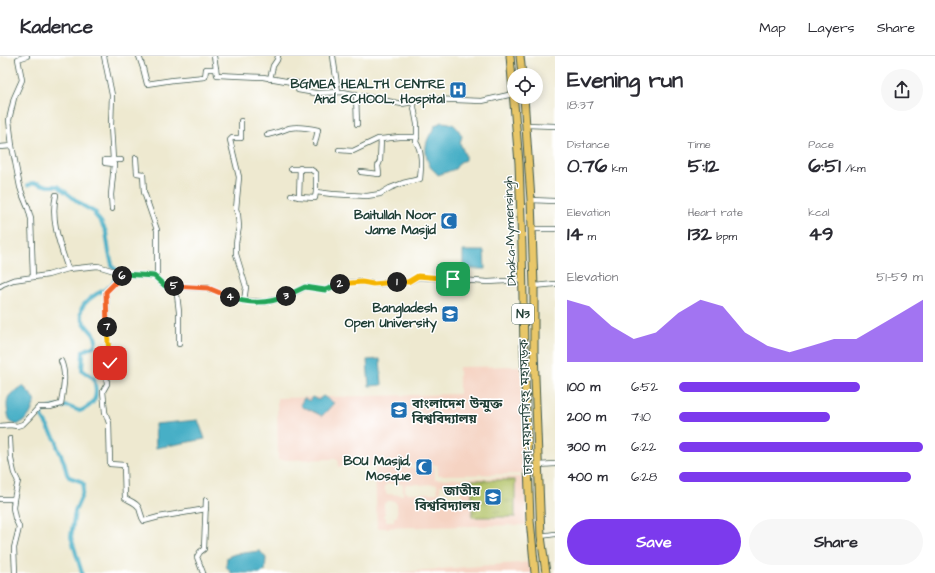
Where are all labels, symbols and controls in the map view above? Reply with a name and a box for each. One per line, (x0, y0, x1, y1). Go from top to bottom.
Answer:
text: Kadence (20, 14, 93, 41)
text: Map (759, 18, 786, 38)
text: Layers (808, 18, 855, 38)
text: Share (877, 18, 915, 38)
text: Evening run (567, 65, 683, 96)
map controls (507, 68, 543, 104)
button: locate (507, 68, 543, 104)
button: share (881, 69, 923, 111)
place label: BGMEA HEALTH CENTRE And SCHOOL, Hospital (291, 75, 445, 109)
hospital icon: BGMEA HEALTH CENTRE And SCHOOL, Hospital (448, 80, 468, 100)
text: 18:37 (567, 96, 594, 114)
text: Distance (567, 137, 610, 152)
text: Time (688, 137, 711, 152)
text: Pace (808, 137, 834, 152)
text: 0.76 (567, 152, 607, 180)
text: 5:12 (688, 152, 719, 180)
text: 6:51 (808, 152, 841, 180)
text: km (607, 161, 627, 176)
text: /km (841, 161, 866, 176)
street label: Dhaka-Mymensingh (499, 175, 522, 286)
text: Elevation (567, 205, 610, 220)
text: Heart rate (688, 205, 743, 220)
text: kcal (808, 205, 829, 220)
place label: Baitullah Noor Jame Masjid (354, 206, 437, 240)
mosque icon: Baitullah Noor Jame Masjid (439, 211, 459, 231)
text: 14 (567, 220, 583, 248)
text: 132 (688, 220, 712, 248)
text: 49 (808, 220, 833, 248)
text: m (583, 229, 596, 244)
text: bpm (712, 229, 737, 244)
pin (436, 262, 470, 296)
pin: 6 (112, 266, 132, 286)
text: 6 (119, 268, 125, 283)
icon: arrive (442, 268, 464, 290)
text: Elevation (567, 268, 618, 286)
text: 51–59 m (876, 268, 923, 286)
pin: 1 (387, 272, 407, 292)
pin: 2 (330, 274, 350, 294)
text: 1 (396, 274, 398, 289)
pin: 5 (164, 276, 184, 296)
text: 2 (337, 276, 343, 291)
text: 5 (170, 278, 178, 293)
pin: 3 (276, 286, 296, 306)
pin: 4 (220, 287, 240, 307)
text: 3 (283, 288, 289, 303)
text: 4 (226, 289, 234, 304)
place label: Bangladesh Open University (345, 299, 438, 333)
school or university icon: Bangladesh Open University (440, 304, 460, 324)
road number: N3 (512, 304, 534, 324)
pin: 7 (97, 317, 117, 337)
text: 7 (104, 319, 110, 334)
street label: ঢাকা-ময়মনসিংহ মহাসড়ক (515, 338, 537, 476)
pin (93, 346, 127, 380)
icon: check (99, 352, 121, 374)
text: 100 m (567, 378, 600, 396)
text: 6:52 (631, 378, 658, 396)
place label: বাংলাদেশ উন্মুক্ত বিশ্ববিদ্যালয় (411, 395, 503, 428)
school or university icon: বাংলাদেশ উন্মুক্ত বিশ্ববিদ্যালয় (389, 400, 409, 420)
text: 200 m (567, 408, 606, 426)
text: 7:10 (631, 408, 651, 426)
text: 300 m (567, 438, 605, 456)
text: 6:22 (631, 438, 656, 456)
place label: BOU Masjid, Mosque (343, 452, 411, 486)
mosque icon: BOU Masjid, Mosque (414, 457, 434, 477)
text: 400 m (567, 468, 608, 486)
text: 6:28 (631, 468, 657, 486)
place label: জাতীয় বিশ্ববিদ্যালয় (414, 482, 481, 515)
school or university icon: জাতীয় বিশ্ববিদ্যালয় (483, 487, 503, 507)
button: Save (567, 519, 741, 565)
button: Share (749, 519, 923, 565)

